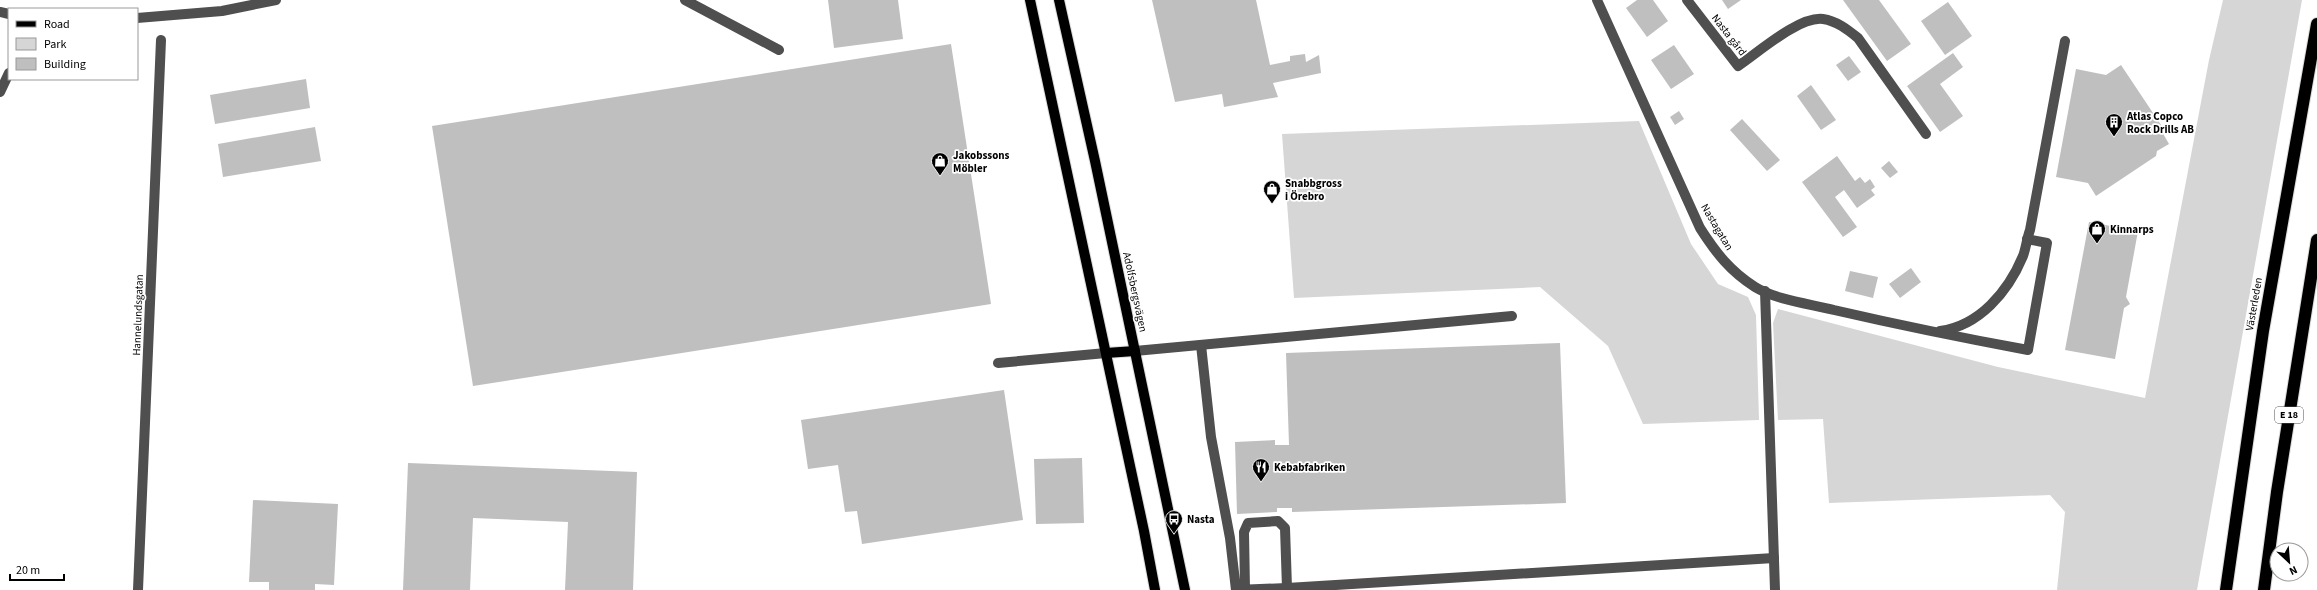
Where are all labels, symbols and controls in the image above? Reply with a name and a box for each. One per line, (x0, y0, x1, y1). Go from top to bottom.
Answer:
legend (8, 8, 138, 80)
street label: Nasta gård (1708, 11, 1750, 59)
text: Road (44, 16, 70, 33)
text: Park (44, 36, 66, 53)
text: Building (44, 56, 86, 73)
place label: Atlas Copco Rock Drills AB (2126, 109, 2194, 137)
building icon: Atlas Copco Rock Drills AB (2104, 112, 2124, 137)
place label: Jakobssons Möbler (953, 148, 1010, 176)
shop icon: Jakobssons Möbler (930, 151, 950, 176)
place label: Snabbgross i Örebro (1285, 176, 1342, 204)
shop icon: Snabbgross i Örebro (1262, 179, 1282, 204)
street label: Nastagatan (1697, 201, 1737, 253)
shop icon: Kinnarps (2087, 219, 2107, 244)
place label: Kinnarps (2110, 222, 2154, 237)
street label: Adolfsbergsvägen (1119, 251, 1151, 333)
street label: Hannelundsgatan (129, 274, 147, 356)
street label: Västerleden (2242, 276, 2266, 332)
road number: E 18 (2275, 407, 2303, 423)
restaurant icon: Kebabfabriken (1251, 457, 1271, 482)
place label: Kebabfabriken (1274, 460, 1345, 475)
bus stop icon: Nasta (1164, 509, 1184, 534)
place label: Nasta (1187, 512, 1215, 527)
north arrow (2269, 542, 2309, 582)
scale bar (10, 556, 64, 582)
text: 20 m (16, 562, 40, 579)
text: N (2287, 562, 2300, 579)

